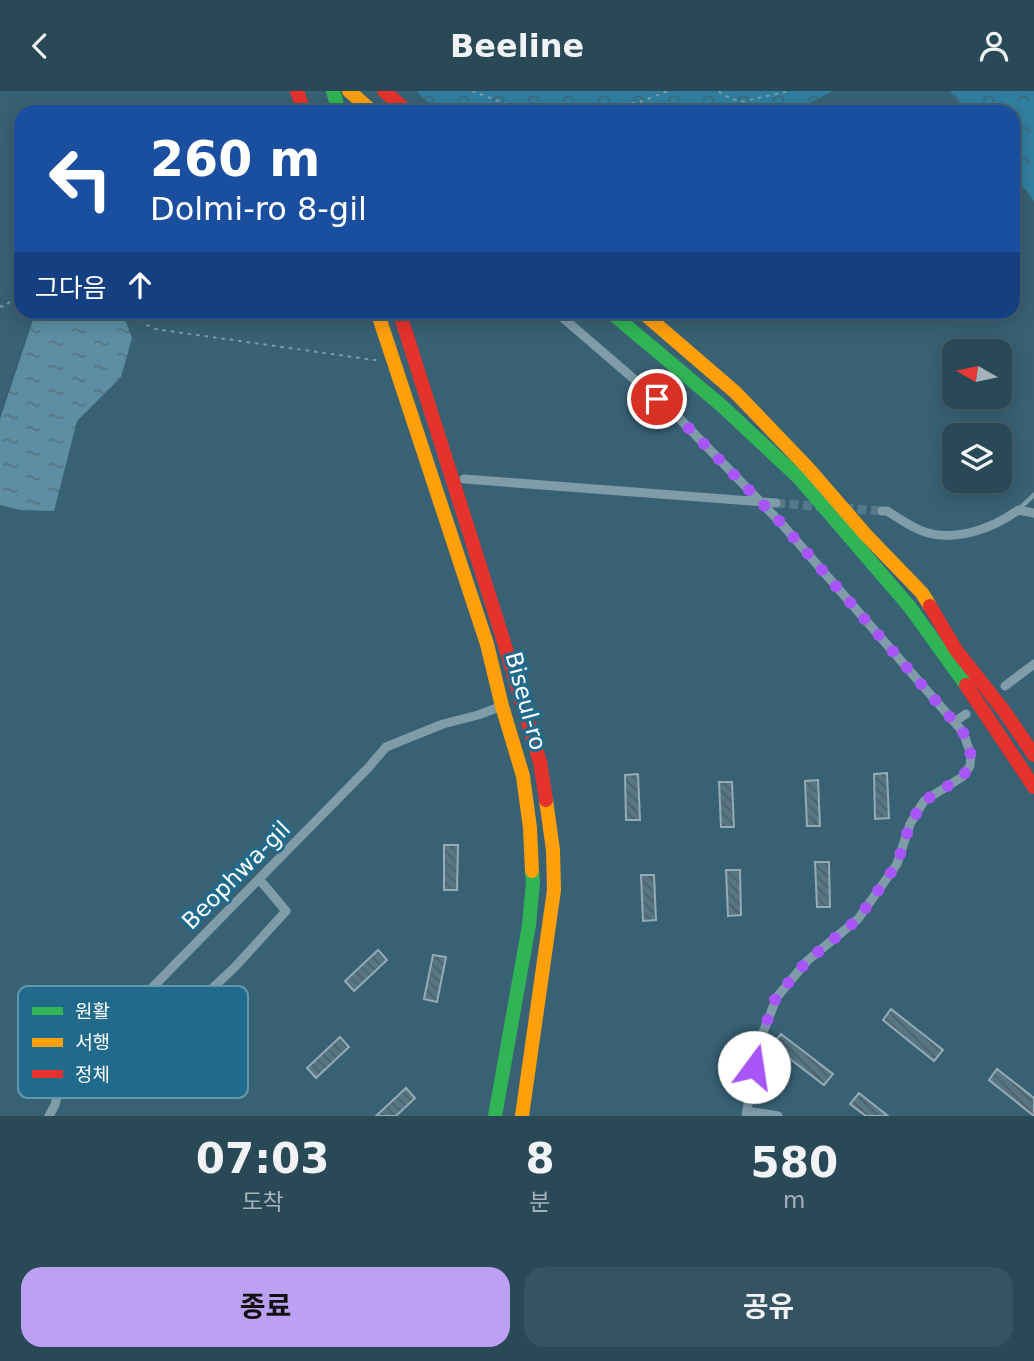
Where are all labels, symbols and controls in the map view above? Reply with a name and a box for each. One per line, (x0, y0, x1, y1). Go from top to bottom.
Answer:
icon: back (21, 27, 59, 65)
text: Beeline (450, 27, 584, 65)
icon: person (975, 27, 1013, 65)
text: 260 m (150, 131, 320, 188)
icon: left (35, 133, 126, 224)
text: Dolmi-ro 8-gil (150, 190, 367, 228)
icon: ahead (121, 266, 159, 304)
text: 그다음 (35, 273, 107, 303)
north arrow (942, 339, 1012, 409)
map controls (942, 339, 1012, 493)
pin (627, 369, 687, 429)
icon: arrive (638, 380, 676, 418)
button: layers (942, 423, 1012, 493)
street label: Biseul-ro (500, 649, 552, 753)
street label: Beophwa-gil (177, 816, 295, 934)
legend (18, 986, 248, 1098)
text: 원활 (75, 1000, 110, 1022)
position arrow (717, 1030, 791, 1104)
text: 서행 (75, 1031, 110, 1053)
text: 정체 (75, 1063, 110, 1085)
text: 07:03 (196, 1134, 330, 1183)
text: 8 (525, 1134, 555, 1183)
text: 580 (750, 1138, 838, 1187)
text: m (783, 1187, 806, 1213)
text: 도착 (242, 1189, 284, 1215)
text: 분 (529, 1189, 551, 1215)
button: 종료 (21, 1267, 510, 1347)
button: 공유 (524, 1267, 1013, 1347)

